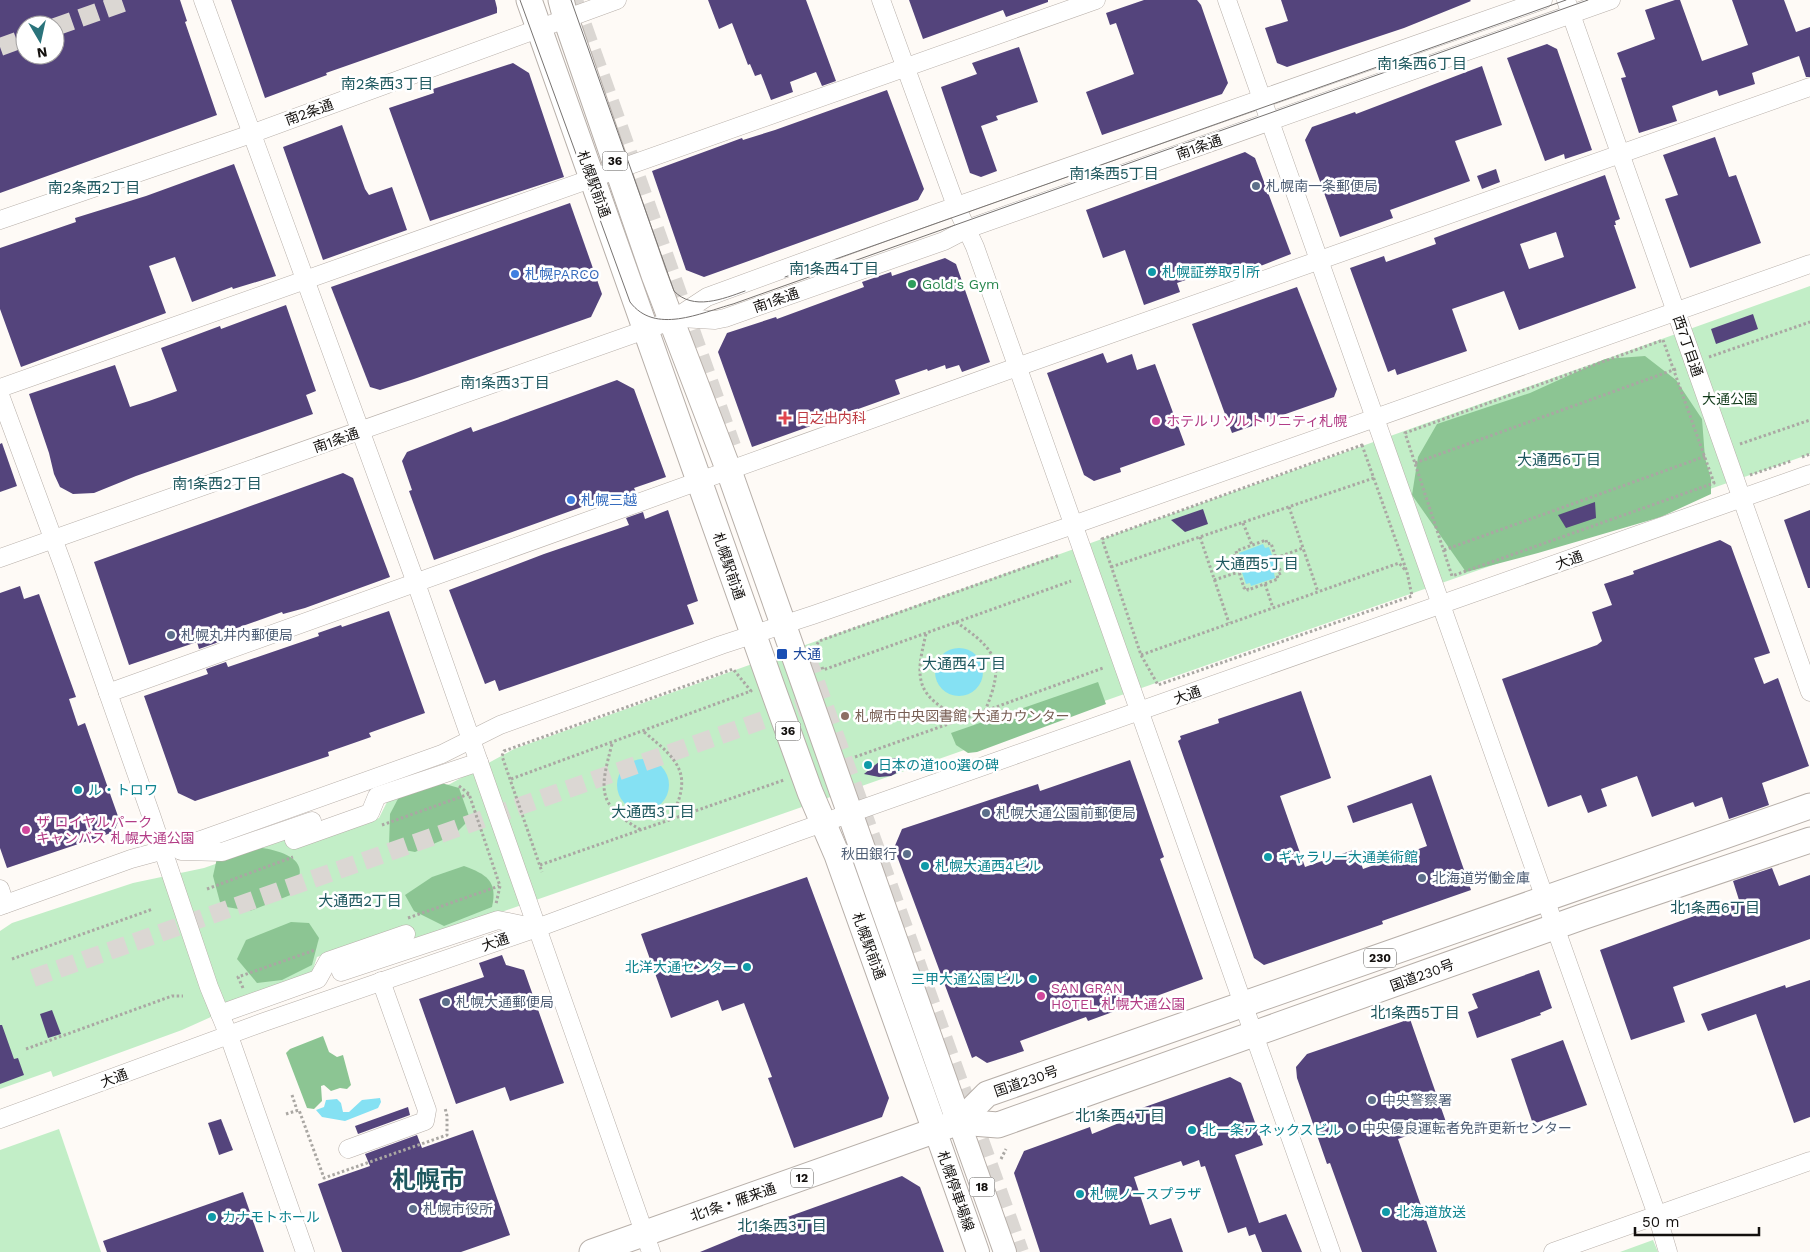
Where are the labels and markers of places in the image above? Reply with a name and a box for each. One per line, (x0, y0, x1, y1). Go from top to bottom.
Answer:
place label: 札幌南一条郵便局 (1266, 178, 1378, 194)
marker: 札幌南一条郵便局 (1250, 180, 1262, 192)
place label: 札幌証券取引所 (1162, 264, 1260, 280)
place label: 札幌PARCO (525, 266, 599, 282)
marker: 札幌証券取引所 (1146, 266, 1158, 278)
marker: 札幌PARCO (509, 268, 521, 280)
place label: Gold's Gym (922, 276, 999, 292)
marker: Gold's Gym (906, 278, 918, 290)
place label: 日之出内科 (796, 410, 866, 426)
marker: 日之出内科 (778, 411, 792, 425)
place label: ホテルリソルトリニティ札幌 (1166, 413, 1347, 429)
marker: ホテルリソルトリニティ札幌 (1150, 415, 1162, 427)
place label: 札幌三越 (581, 492, 637, 508)
marker: 札幌三越 (565, 494, 577, 506)
place label: 札幌丸井内郵便局 (181, 627, 293, 643)
marker: 札幌丸井内郵便局 (165, 629, 177, 641)
place label: 大通 (793, 646, 821, 662)
marker: 大通 (775, 647, 789, 661)
place label: 札幌市中央図書館 大通カウンター (855, 708, 1070, 724)
marker: 札幌市中央図書館 大通カウンター (839, 710, 851, 722)
place label: 日本の道100選の碑 (878, 757, 999, 773)
marker: 日本の道100選の碑 (862, 759, 874, 771)
place label: ル・トロワ (88, 782, 158, 798)
marker: ル・トロワ (72, 784, 84, 796)
place label: 札幌大通公園前郵便局 (996, 805, 1136, 821)
marker: 札幌大通公園前郵便局 (980, 807, 992, 819)
place label: ザ ロイヤルパーク キャンバス 札幌大通公園 (36, 814, 195, 846)
marker: ザ ロイヤルパーク キャンバス 札幌大通公園 (20, 824, 32, 836)
place label: 秋田銀行 (841, 846, 897, 862)
marker: 秋田銀行 (901, 848, 913, 860)
place label: ギャラリー大通美術館 (1278, 849, 1418, 865)
marker: ギャラリー大通美術館 (1262, 851, 1274, 863)
place label: 札幌大通西4ビル (935, 858, 1042, 874)
marker: 札幌大通西4ビル (919, 860, 931, 872)
place label: 北海道労働金庫 (1432, 870, 1530, 886)
marker: 北海道労働金庫 (1416, 872, 1428, 884)
place label: 北洋大通センター (625, 959, 737, 975)
marker: 北洋大通センター (741, 961, 753, 973)
place label: 三甲大通公園ビル (911, 971, 1023, 987)
marker: 三甲大通公園ビル (1027, 973, 1039, 985)
place label: SAN GRAN HOTEL 札幌大通公園 (1051, 980, 1186, 1012)
marker: SAN GRAN HOTEL 札幌大通公園 (1035, 990, 1047, 1002)
place label: 札幌大通郵便局 (456, 994, 554, 1010)
marker: 札幌大通郵便局 (440, 996, 452, 1008)
place label: 中央警察署 (1382, 1092, 1452, 1108)
marker: 中央警察署 (1366, 1094, 1378, 1106)
place label: 中央優良運転者免許更新センター (1362, 1120, 1572, 1136)
place label: 北一条アネックスビル (1202, 1122, 1342, 1138)
marker: 中央優良運転者免許更新センター (1346, 1122, 1358, 1134)
marker: 北一条アネックスビル (1186, 1124, 1198, 1136)
place label: 札幌ノースプラザ (1090, 1186, 1201, 1202)
marker: 札幌ノースプラザ (1074, 1188, 1086, 1200)
place label: 札幌市役所 (423, 1201, 493, 1217)
marker: 札幌市役所 (407, 1203, 419, 1215)
place label: 北海道放送 (1396, 1204, 1466, 1220)
marker: 北海道放送 (1380, 1206, 1392, 1218)
place label: カナモトホール (222, 1209, 320, 1225)
marker: カナモトホール (206, 1211, 218, 1223)

